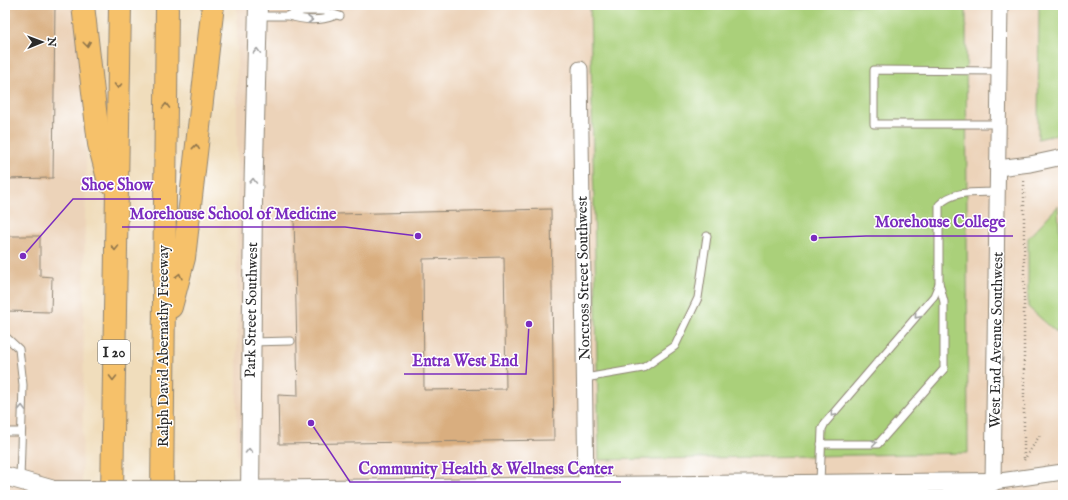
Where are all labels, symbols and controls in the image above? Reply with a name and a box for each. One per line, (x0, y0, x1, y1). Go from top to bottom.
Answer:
one-way arrow (307, 16, 313, 24)
north arrow (22, 22, 62, 62)
text: N (44, 36, 58, 47)
one-way arrow (83, 41, 92, 47)
one-way arrow (253, 48, 261, 54)
one-way arrow (114, 83, 123, 89)
one-way arrow (161, 103, 170, 109)
one-way arrow (192, 144, 201, 150)
callout: Shoe Show (73, 171, 161, 199)
text: Shoe Show (81, 176, 154, 196)
one-way arrow (249, 178, 257, 184)
street label: Norcross Street Southwest (573, 196, 594, 360)
callout: Morehouse School of Medicine (122, 199, 345, 227)
text: Morehouse School of Medicine (130, 205, 337, 225)
callout: Morehouse College (866, 208, 1013, 236)
text: Morehouse College (875, 213, 1006, 233)
street label: Park Street Southwest (241, 242, 262, 378)
street label: Ralph David Abernathy Freeway (154, 244, 173, 447)
one-way arrow (111, 245, 119, 251)
street label: West End Avenue Southwest (985, 252, 1008, 428)
one-way arrow (175, 273, 183, 279)
one-way arrow (915, 311, 922, 318)
road number: I 20 (98, 340, 130, 364)
callout: Entra West End (404, 346, 526, 374)
text: Entra West End (412, 352, 518, 372)
one-way arrow (109, 375, 118, 381)
one-way arrow (18, 405, 27, 411)
one-way arrow (830, 409, 837, 417)
one-way arrow (871, 439, 877, 448)
one-way arrow (245, 448, 253, 454)
callout: Community Health & Wellness Center (350, 454, 621, 482)
text: Community Health & Wellness Center (359, 460, 614, 480)

